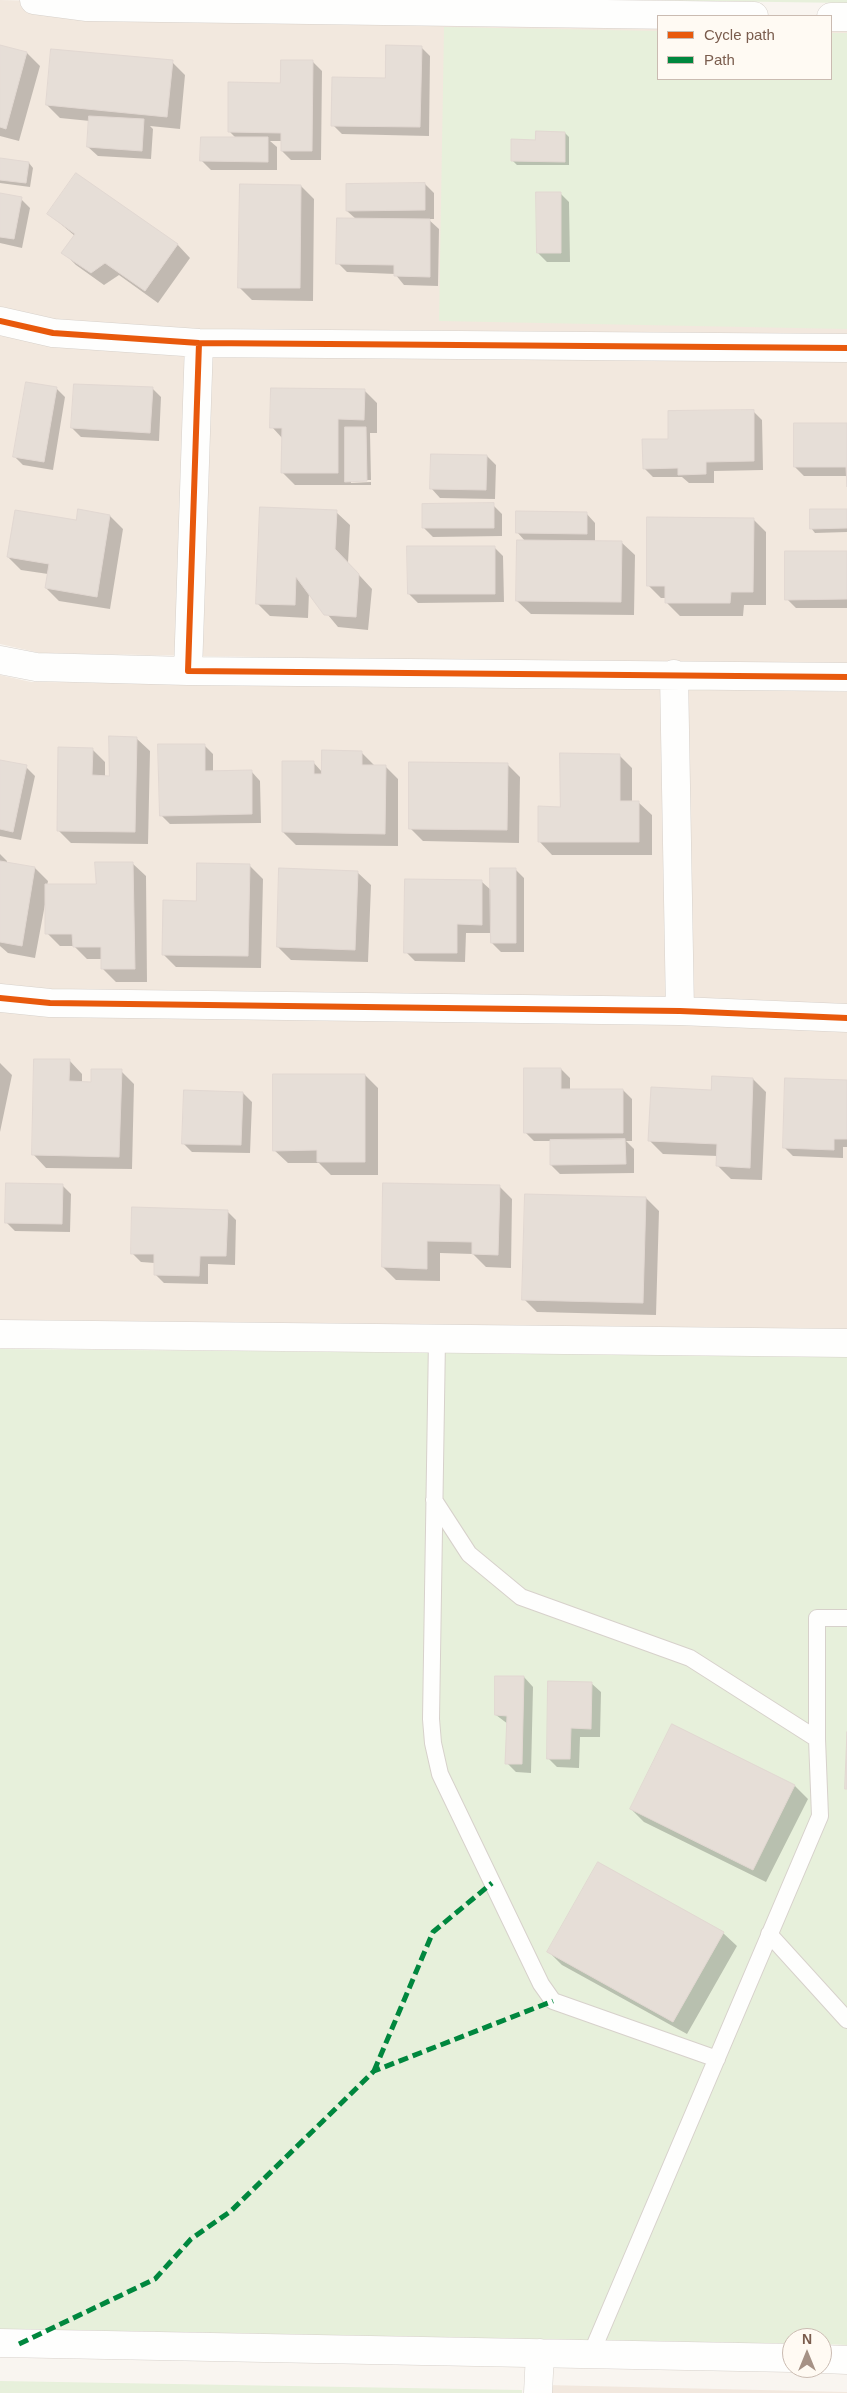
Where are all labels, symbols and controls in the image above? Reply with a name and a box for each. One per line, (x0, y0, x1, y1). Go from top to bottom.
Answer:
legend (657, 15, 832, 80)
text: Cycle path (704, 26, 775, 43)
text: Path (704, 51, 735, 68)
north arrow (782, 2328, 832, 2378)
text: N (802, 2331, 812, 2347)

